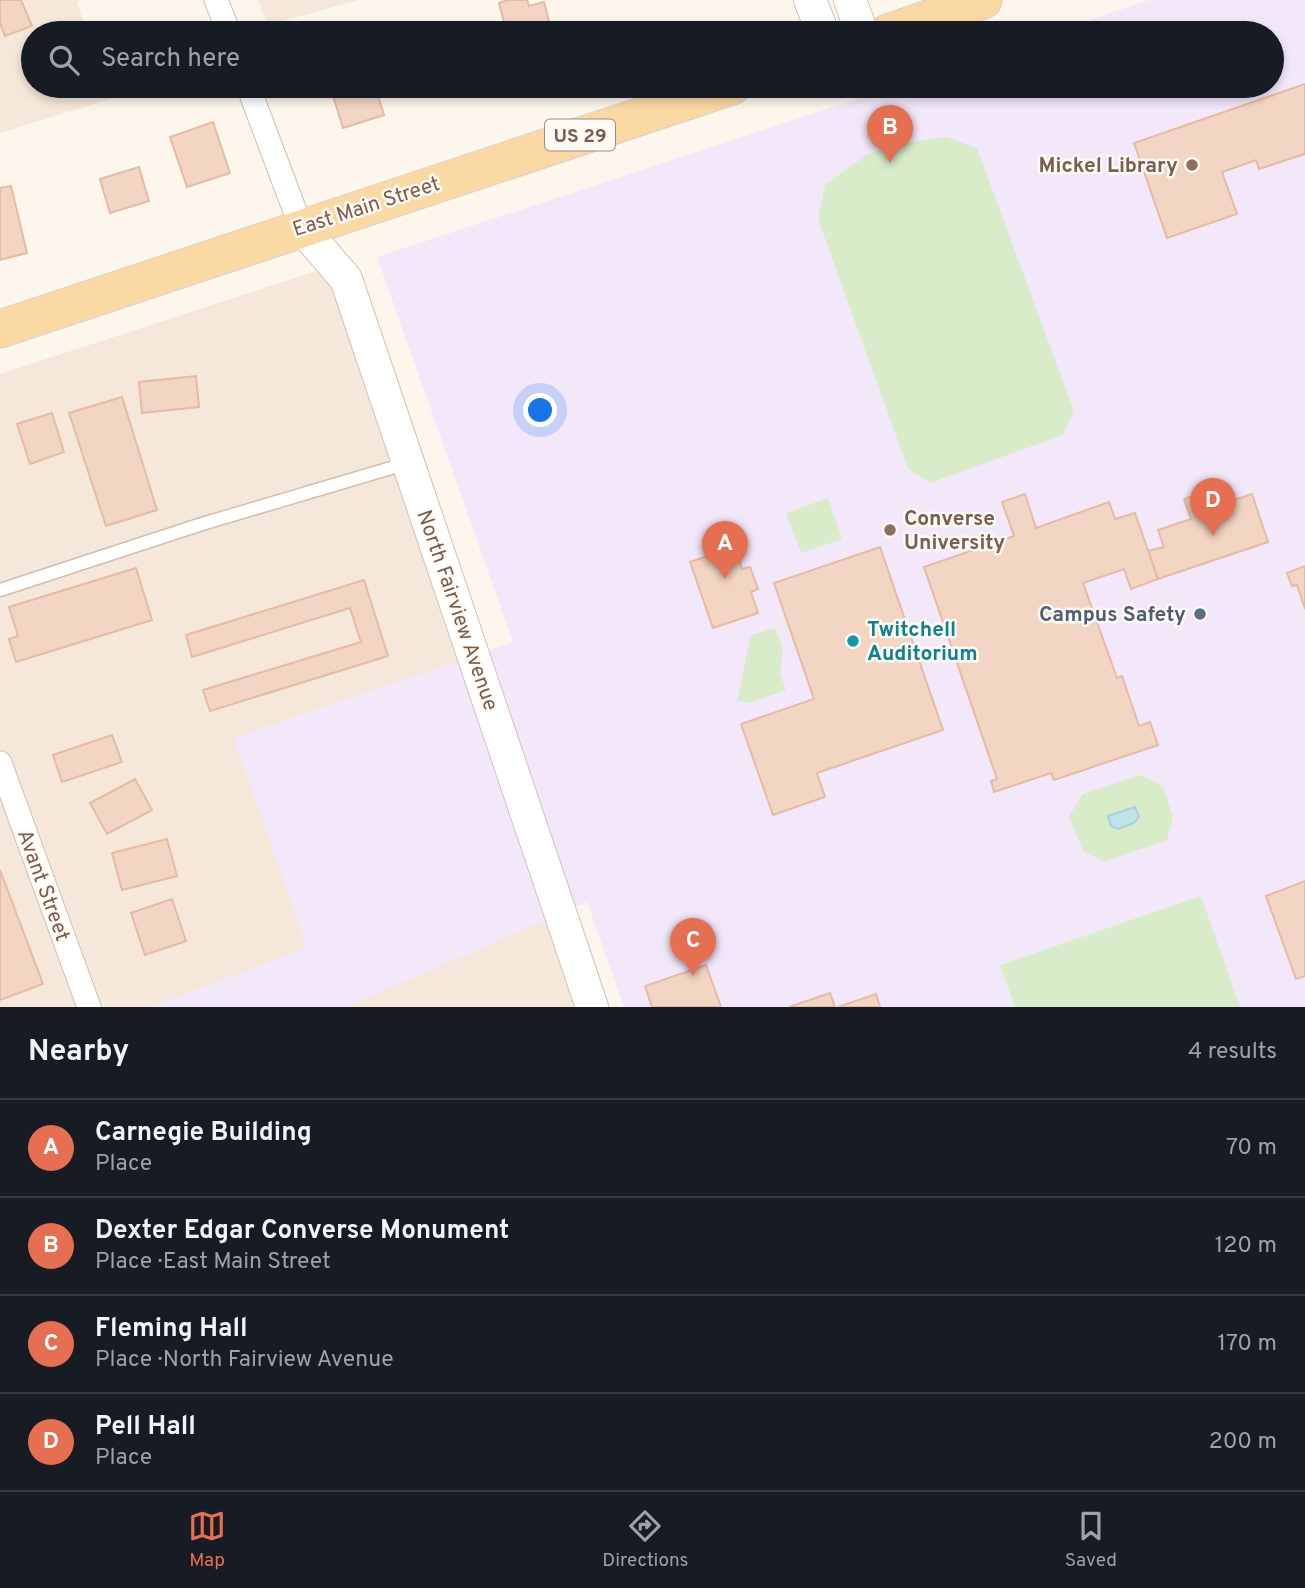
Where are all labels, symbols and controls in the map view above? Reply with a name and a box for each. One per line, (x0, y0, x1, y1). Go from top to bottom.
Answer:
search box (21, 21, 1284, 98)
icon: search (45, 41, 83, 79)
text: Search here (101, 43, 240, 76)
pin: B (867, 105, 913, 163)
road number: US 29 (545, 119, 615, 150)
place label: Mickel Library (1038, 153, 1178, 180)
marker: Mickel Library (1184, 157, 1200, 173)
street label: East Main Street (289, 171, 444, 244)
your location (523, 393, 557, 427)
pin: D (1190, 478, 1236, 536)
place label: Converse University (904, 506, 1005, 557)
street label: North Fairview Avenue (410, 507, 504, 714)
pin: A (702, 521, 748, 579)
marker: Converse University (882, 522, 898, 538)
place label: Campus Safety (1039, 602, 1186, 629)
marker: Campus Safety (1192, 606, 1208, 622)
place label: Twitchell Auditorium (867, 617, 978, 668)
marker: Twitchell Auditorium (845, 633, 861, 649)
street label: Avant Street (10, 826, 75, 945)
pin: C (670, 918, 716, 976)
text: Nearby (28, 1034, 129, 1071)
text: 4 results (1188, 1038, 1277, 1067)
text: Carnegie Building (95, 1117, 312, 1150)
text: A (43, 1134, 59, 1163)
text: 70 m (1226, 1134, 1277, 1163)
text: Place (95, 1150, 152, 1179)
text: Dexter Edgar Converse Monument (95, 1215, 509, 1248)
text: B (43, 1232, 59, 1261)
text: 120 m (1215, 1232, 1277, 1261)
text: Place · East Main Street (95, 1248, 331, 1277)
text: Fleming Hall (95, 1313, 248, 1346)
text: C (44, 1330, 58, 1359)
text: 170 m (1218, 1330, 1277, 1359)
text: Place · North Fairview Avenue (95, 1346, 394, 1375)
text: Pell Hall (95, 1411, 196, 1444)
text: D (43, 1428, 59, 1457)
text: 200 m (1209, 1428, 1277, 1457)
text: Place (95, 1444, 152, 1473)
tab: Map (188, 1507, 226, 1573)
tab: Directions (602, 1507, 689, 1573)
tab: Saved (1065, 1507, 1117, 1573)

